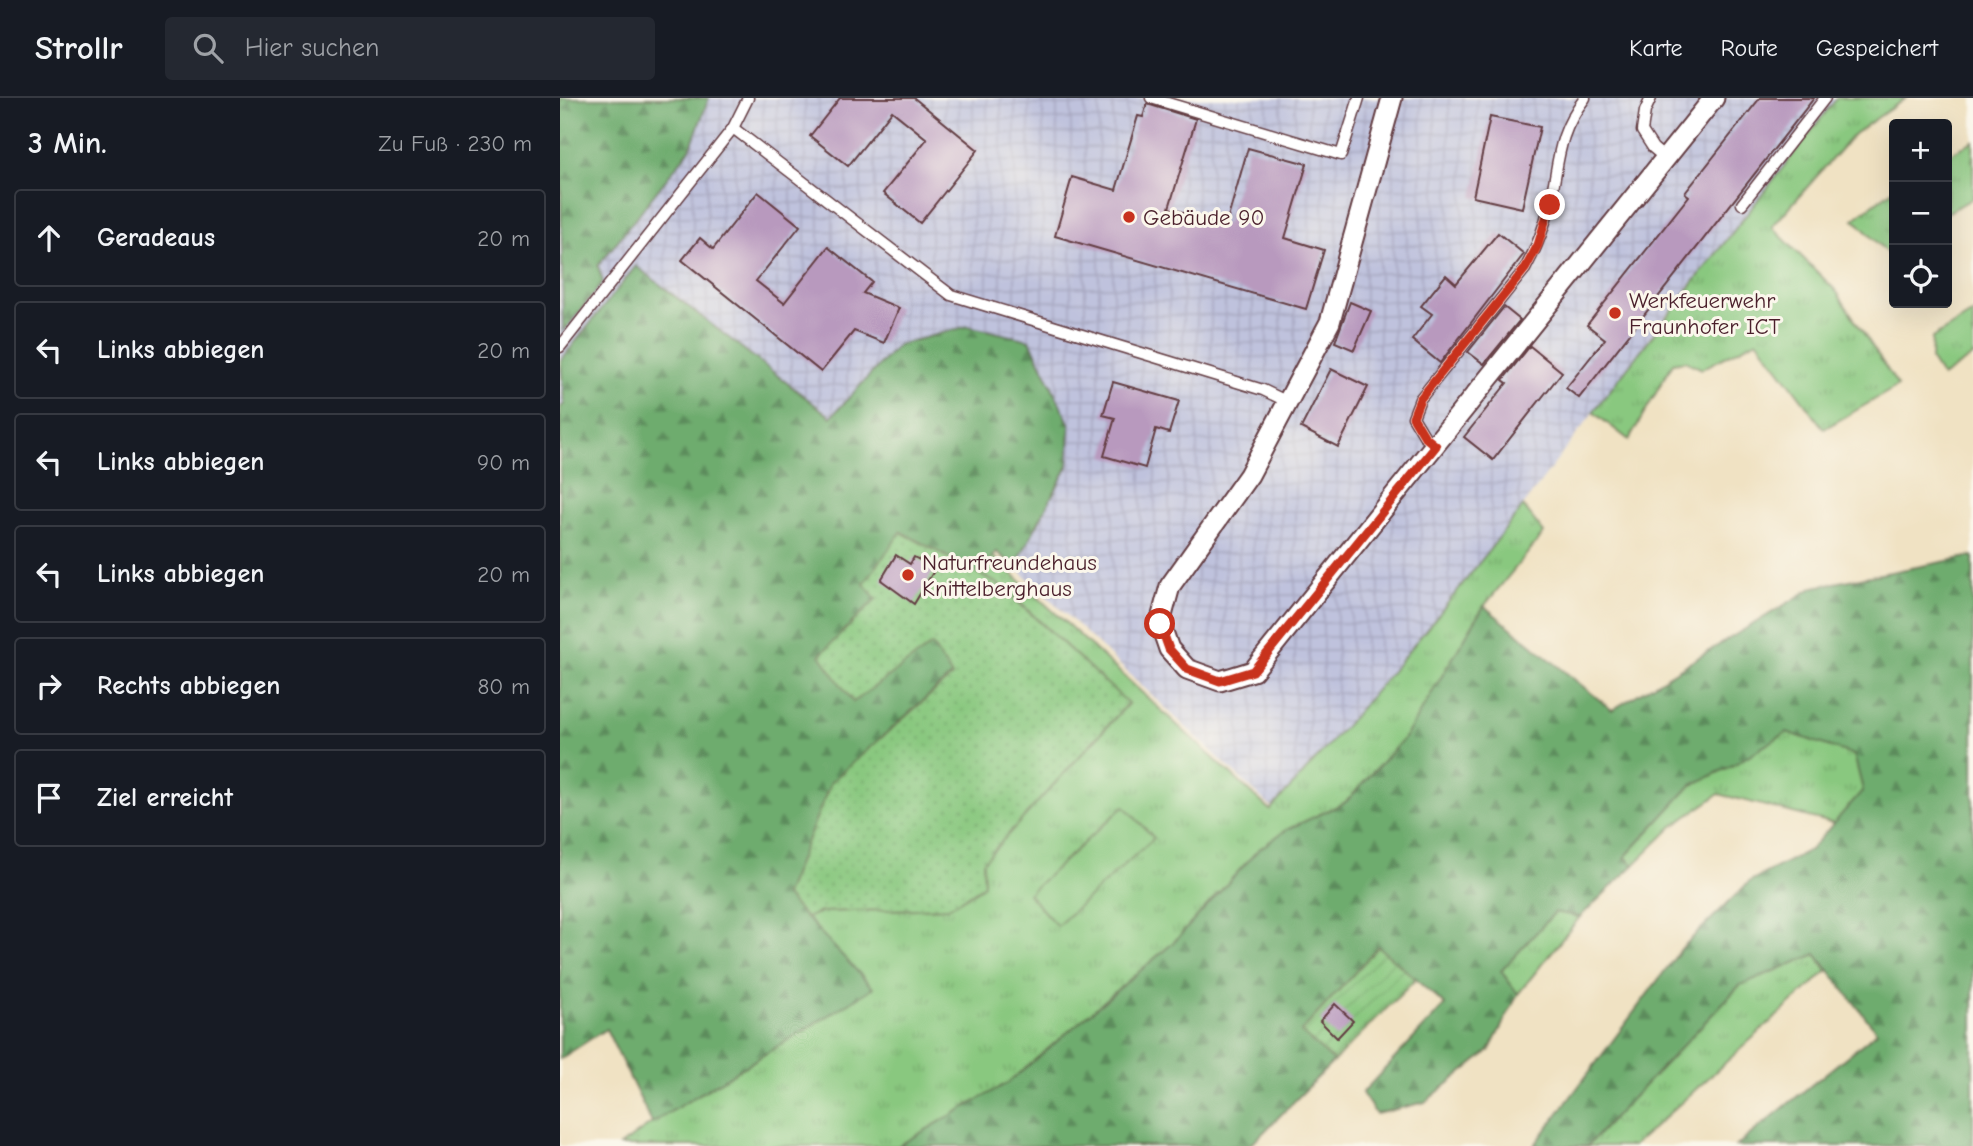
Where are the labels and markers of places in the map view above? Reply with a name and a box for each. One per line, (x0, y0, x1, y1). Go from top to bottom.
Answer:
place label: Gebäude 90 (1143, 204, 1265, 231)
marker: Gebäude 90 (1121, 209, 1137, 225)
place label: Werkfeuerwehr Fraunhofer ICT (1629, 287, 1781, 340)
marker: Werkfeuerwehr Fraunhofer ICT (1607, 305, 1623, 321)
place label: Naturfreundehaus Knittelberghaus (922, 549, 1097, 602)
marker: Naturfreundehaus Knittelberghaus (900, 567, 916, 583)

